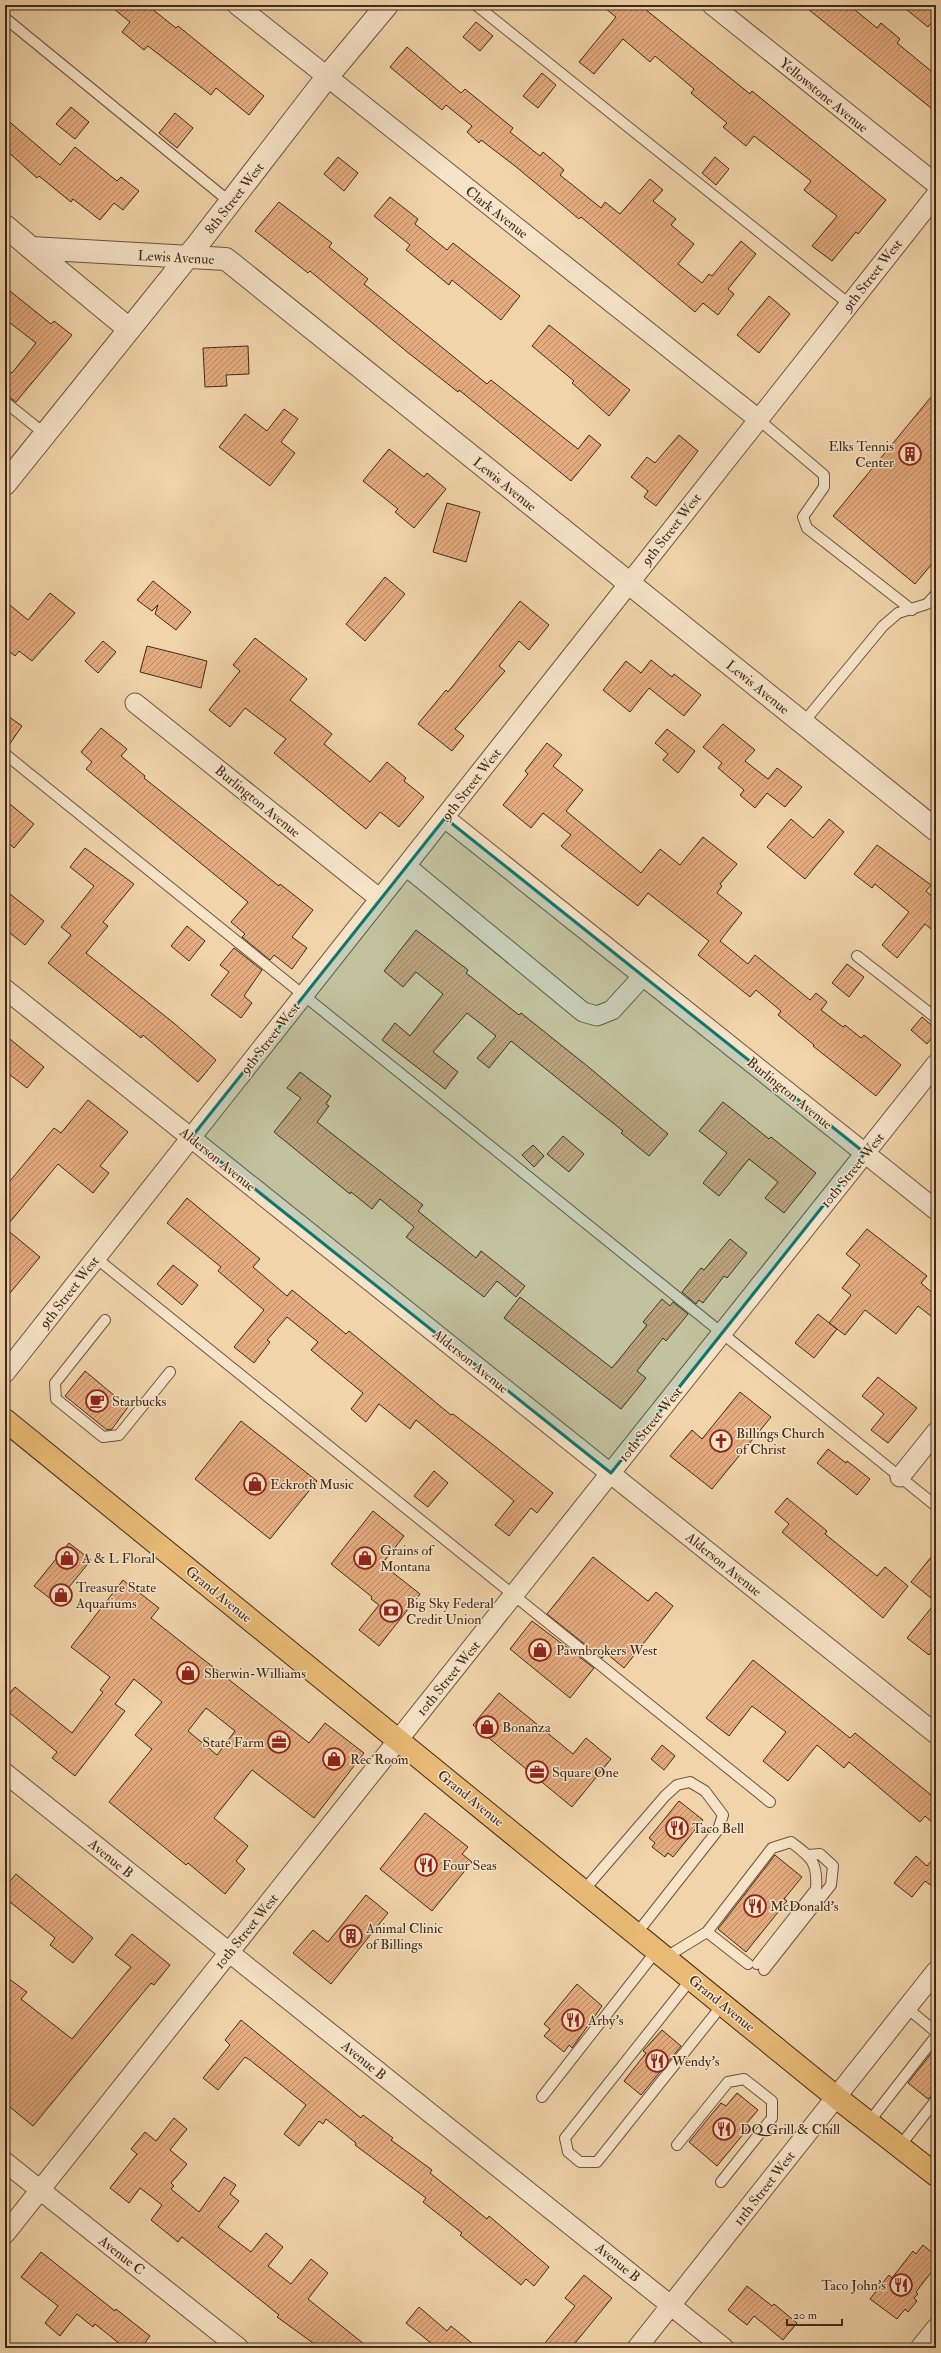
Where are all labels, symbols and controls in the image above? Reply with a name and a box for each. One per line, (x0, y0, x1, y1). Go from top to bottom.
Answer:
street label: Yellowstone Avenue (776, 54, 872, 136)
street label: 8th Street West (201, 159, 268, 238)
street label: Clark Avenue (462, 183, 532, 242)
street label: 9th Street West (838, 235, 906, 316)
street label: Lewis Avenue (137, 247, 215, 268)
place label: Elks Tennis Center (829, 438, 895, 471)
building icon: Elks Tennis Center (897, 441, 923, 467)
street label: Lewis Avenue (470, 454, 540, 515)
street label: 9th Street West (637, 489, 705, 570)
street label: Lewis Avenue (723, 657, 793, 718)
street label: 9th Street West (437, 744, 505, 825)
street label: Burlington Avenue (212, 762, 304, 841)
street label: 9th Street West (236, 998, 304, 1079)
street label: Burlington Avenue (744, 1054, 836, 1133)
street label: Alderson Avenue (176, 1123, 259, 1195)
street label: 10th Street West (817, 1129, 888, 1211)
street label: 9th Street West (35, 1252, 103, 1333)
street label: Alderson Avenue (429, 1325, 512, 1397)
street label: 10th Street West (615, 1383, 686, 1465)
cafe icon: Starbucks (84, 1388, 110, 1414)
place label: Starbucks (112, 1393, 167, 1410)
place label: Billings Church of Christ (736, 1425, 825, 1458)
church icon: Billings Church of Christ (708, 1428, 734, 1454)
shop icon: Eckroth Music (242, 1471, 268, 1497)
place label: Eckroth Music (270, 1476, 354, 1493)
street label: Alderson Avenue (682, 1528, 765, 1600)
place label: Grains of Montana (380, 1542, 435, 1575)
shop icon: A & L Floral (54, 1545, 80, 1571)
shop icon: Grains of Montana (352, 1545, 378, 1571)
place label: A & L Floral (81, 1550, 156, 1567)
street label: Grand Avenue (182, 1563, 255, 1626)
place label: Treasure State Aquariums (75, 1579, 156, 1612)
shop icon: Treasure State Aquariums (48, 1582, 74, 1608)
place label: Big Sky Federal Credit Union (406, 1595, 494, 1628)
bank icon: Big Sky Federal Credit Union (378, 1598, 404, 1624)
street label: 10th Street West (413, 1637, 484, 1719)
shop icon: Pawnbrokers West (527, 1637, 553, 1663)
place label: Pawnbrokers West (556, 1642, 658, 1659)
shop icon: Sherwin-Williams (175, 1660, 201, 1686)
place label: Sherwin-Williams (204, 1665, 306, 1682)
shop icon: Bonanza (474, 1714, 500, 1740)
place label: Bonanza (502, 1719, 551, 1736)
office icon: State Farm (266, 1729, 292, 1755)
place label: State Farm (202, 1734, 264, 1751)
shop icon: Rec Room (321, 1746, 347, 1772)
place label: Rec Room (350, 1751, 409, 1768)
office icon: Square One (524, 1759, 550, 1785)
place label: Square One (552, 1764, 619, 1781)
street label: Grand Avenue (434, 1767, 507, 1830)
restaurant icon: Taco Bell (664, 1815, 690, 1841)
place label: Taco Bell (692, 1820, 744, 1837)
street label: Avenue B (84, 1835, 136, 1882)
restaurant icon: Four Seas (413, 1852, 439, 1878)
place label: Four Seas (442, 1857, 497, 1874)
street label: 10th Street West (211, 1890, 282, 1972)
restaurant icon: McDonald's (742, 1893, 768, 1919)
place label: McDonald's (770, 1898, 839, 1915)
place label: Animal Clinic of Billings (365, 1920, 443, 1953)
building icon: Animal Clinic of Billings (338, 1923, 364, 1949)
street label: Grand Avenue (685, 1972, 758, 2035)
restaurant icon: Arby's (560, 2007, 586, 2033)
place label: Arby's (587, 2012, 624, 2030)
street label: Avenue B (337, 2037, 389, 2084)
restaurant icon: Wendy's (644, 2048, 670, 2074)
place label: Wendy's (671, 2053, 720, 2071)
restaurant icon: DQ Grill & Chill (711, 2116, 737, 2142)
place label: DQ Grill & Chill (740, 2121, 841, 2138)
street label: 11th Street West (730, 2147, 799, 2229)
street label: Avenue C (94, 2232, 148, 2279)
street label: Avenue B (591, 2239, 643, 2286)
restaurant icon: Taco John's (888, 2272, 914, 2298)
place label: Taco John's (821, 2277, 886, 2294)
scale bar (787, 2301, 842, 2327)
text: 20 m (793, 2308, 818, 2323)

